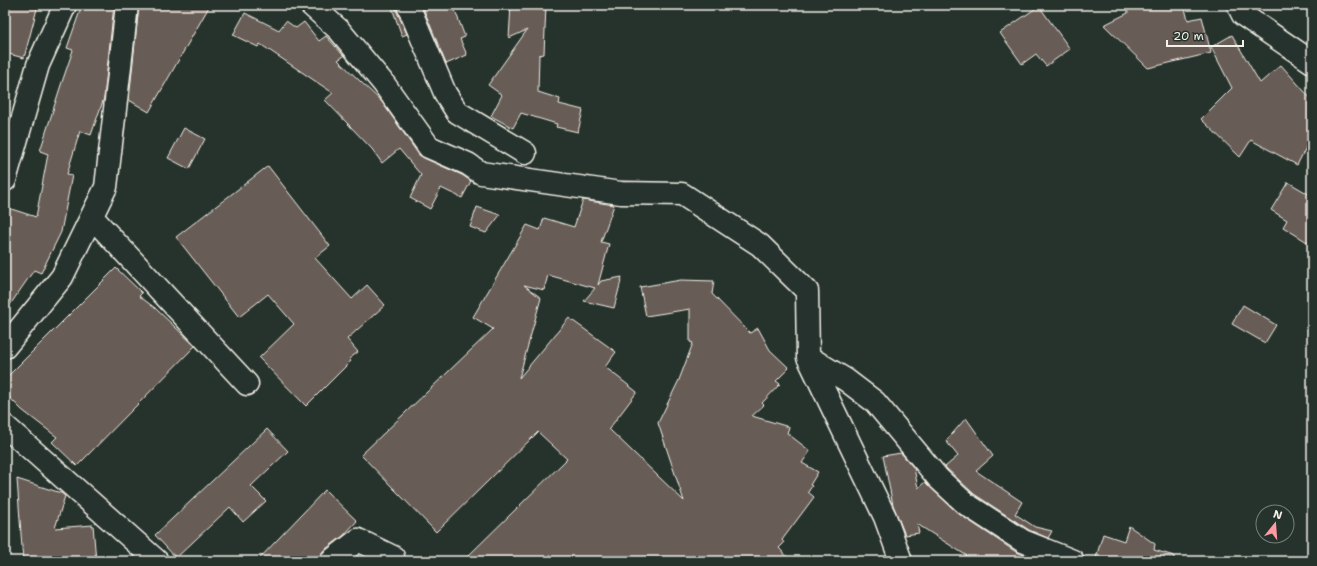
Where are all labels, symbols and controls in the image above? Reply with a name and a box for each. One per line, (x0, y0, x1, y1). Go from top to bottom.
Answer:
scale bar (1167, 22, 1243, 48)
text: 20 m (1173, 28, 1204, 44)
north arrow (1255, 504, 1295, 544)
text: N (1271, 506, 1284, 523)

